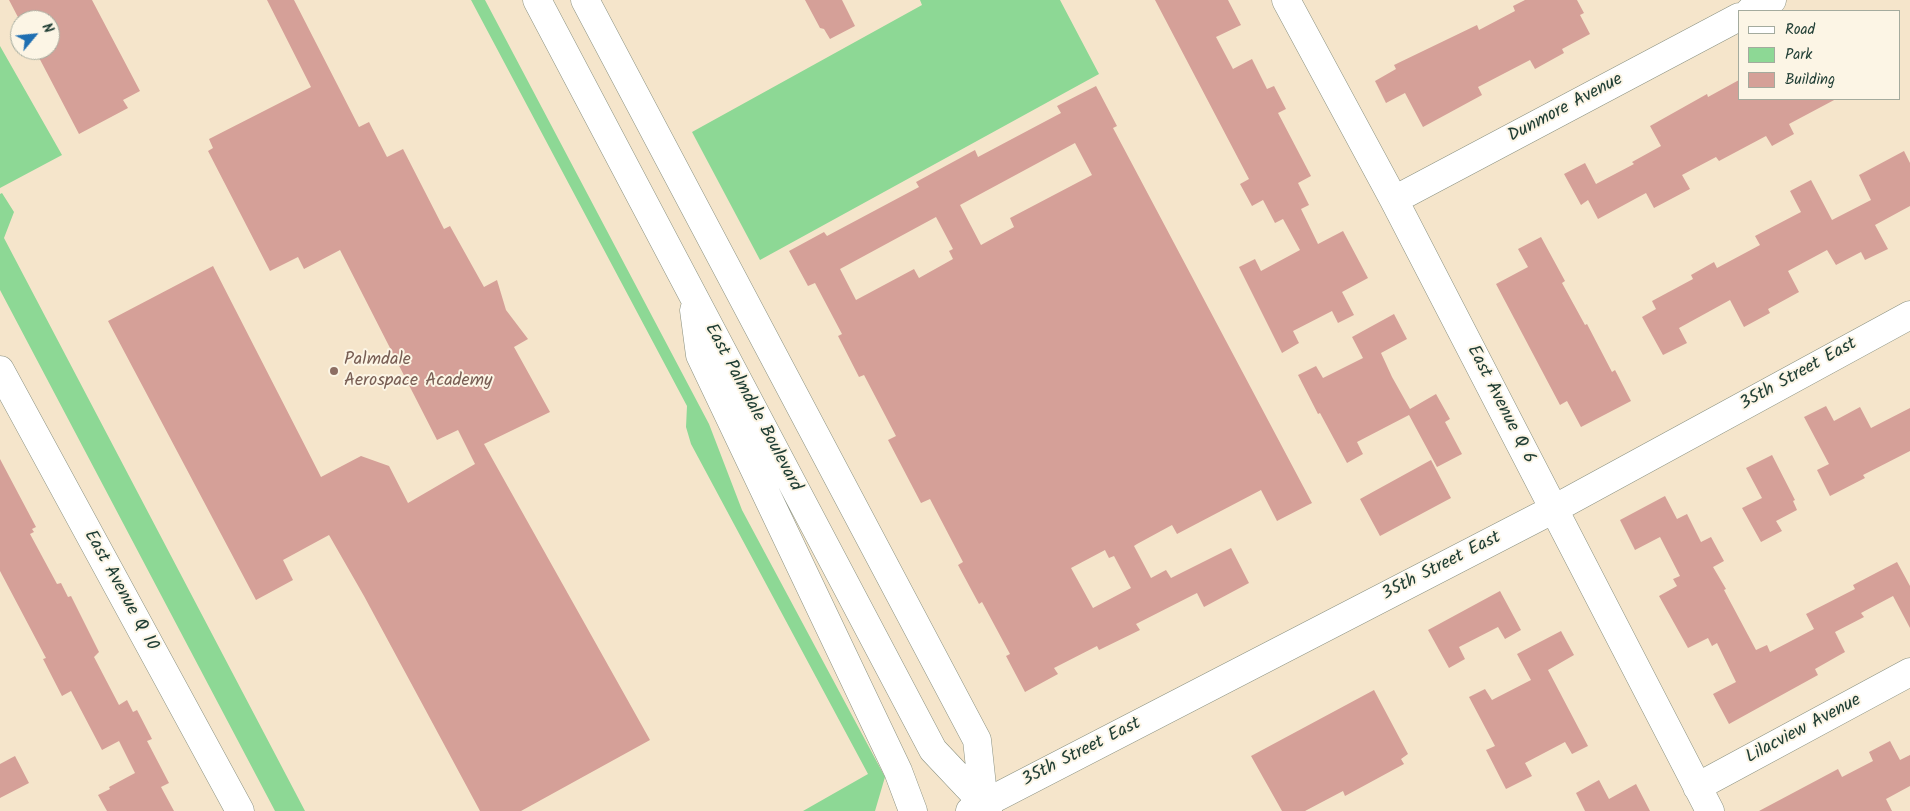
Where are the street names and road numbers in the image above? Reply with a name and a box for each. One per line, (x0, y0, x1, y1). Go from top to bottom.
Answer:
street label: Dunmore Avenue (1505, 70, 1627, 148)
street label: East Palmdale Boulevard (699, 321, 805, 495)
street label: 35th Street East (1737, 334, 1861, 416)
street label: East Avenue Q 6 (1461, 342, 1539, 468)
street label: East Avenue Q 10 (78, 527, 162, 655)
street label: 35th Street East (1379, 528, 1505, 606)
street label: Lilacview Avenue (1743, 691, 1865, 769)
street label: 35th Street East (1019, 714, 1145, 792)

